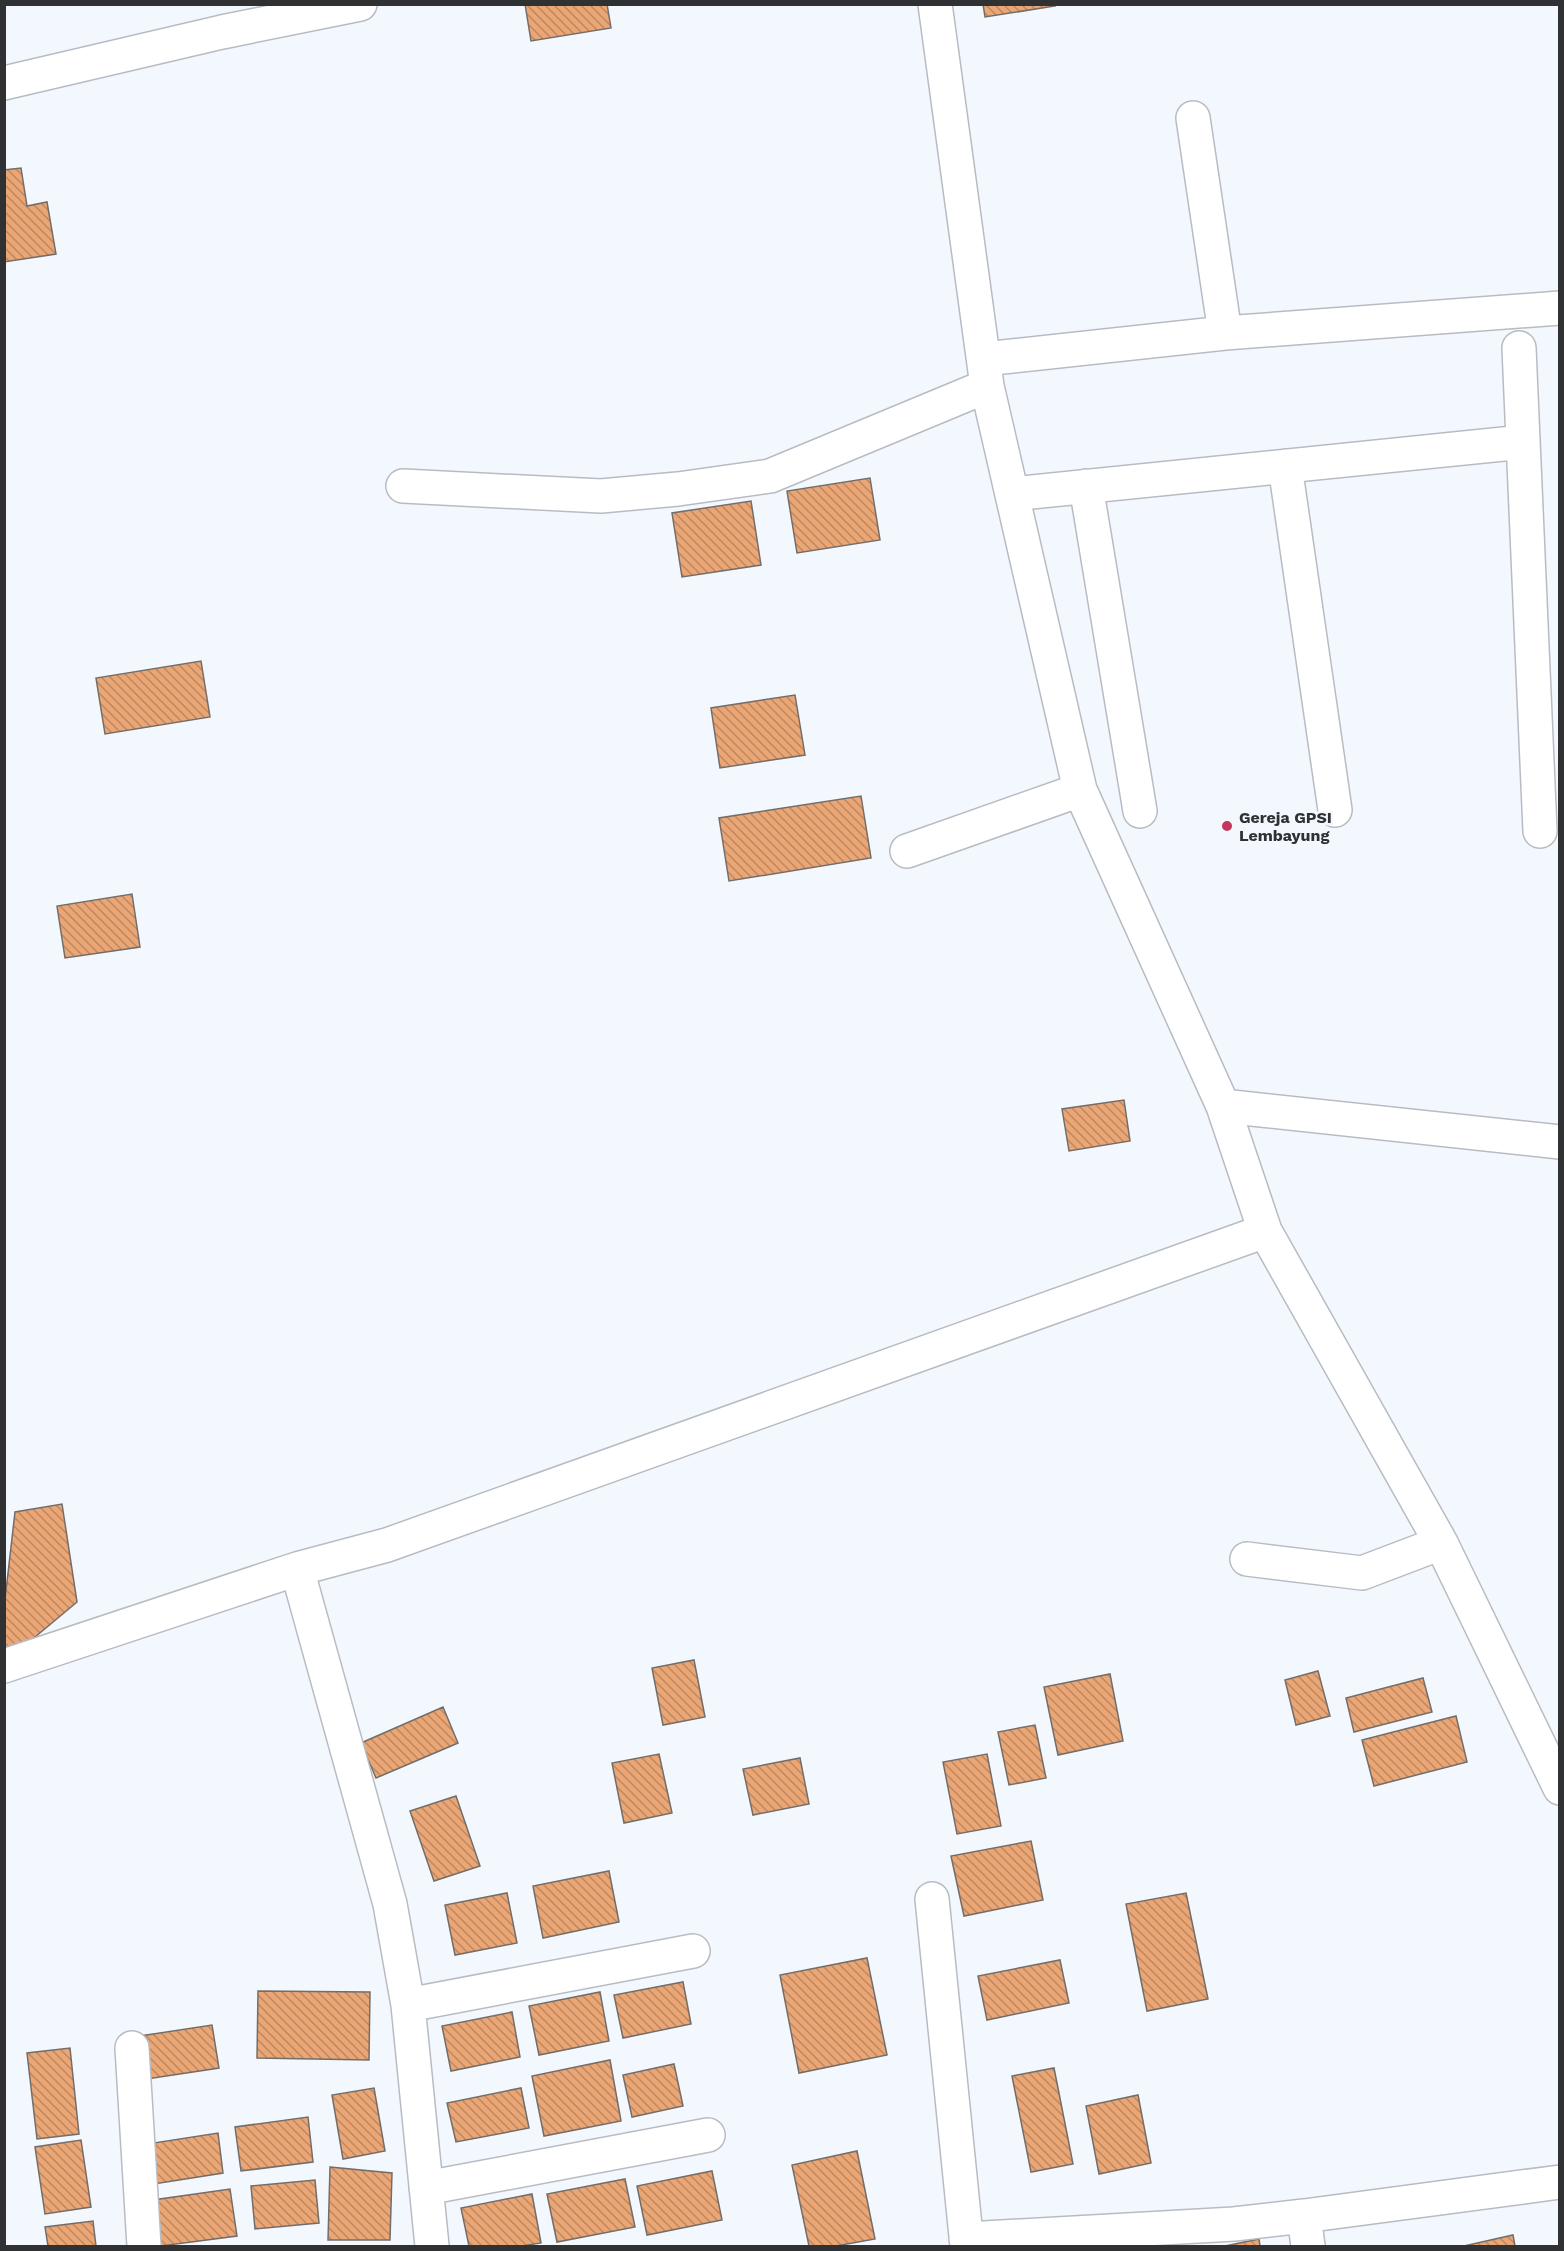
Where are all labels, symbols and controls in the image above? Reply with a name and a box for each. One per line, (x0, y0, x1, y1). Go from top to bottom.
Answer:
place label: Gereja GPSI Lembayung (1239, 808, 1332, 845)
marker: Gereja GPSI Lembayung (1220, 819, 1234, 833)

